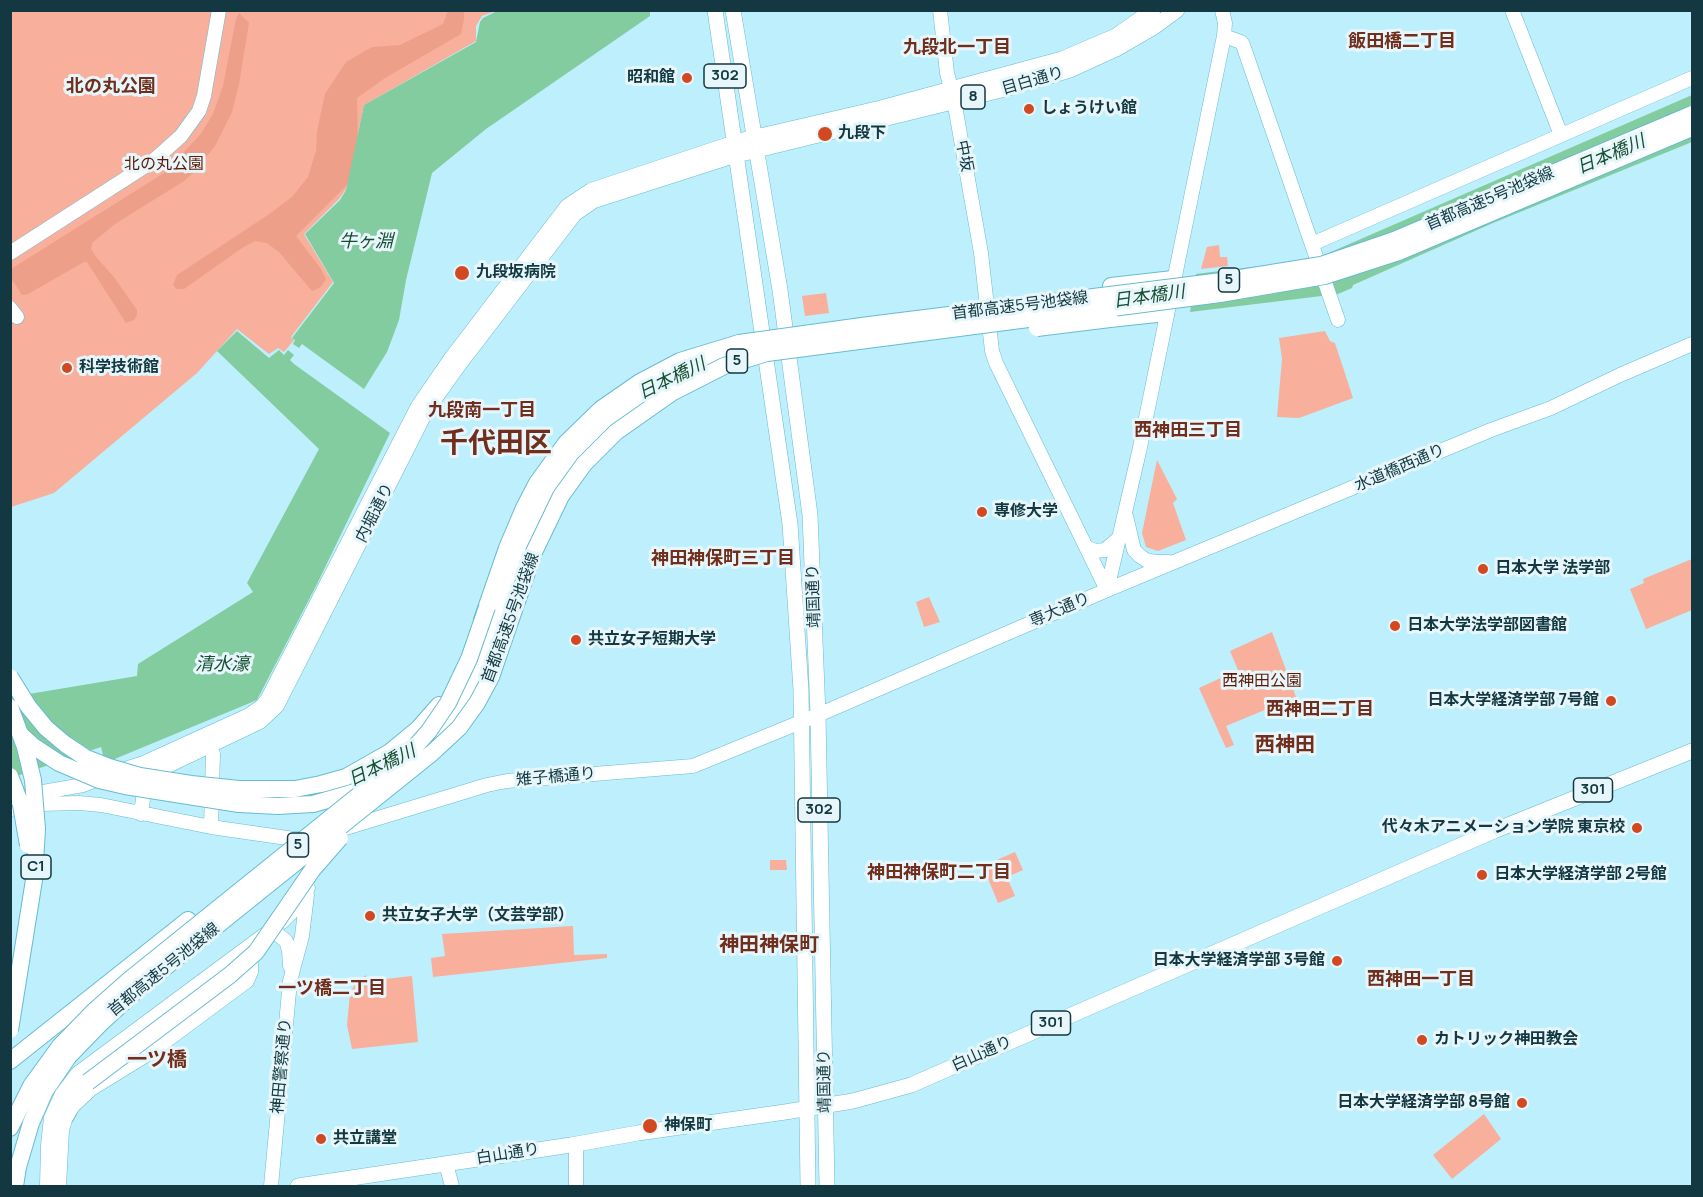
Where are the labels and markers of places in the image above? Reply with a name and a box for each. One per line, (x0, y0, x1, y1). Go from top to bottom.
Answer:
place label: 昭和館 (627, 68, 675, 88)
marker: 昭和館 (680, 71, 694, 85)
place label: しょうけい館 (1041, 99, 1137, 119)
marker: しょうけい館 (1022, 102, 1036, 116)
place label: 九段下 (838, 124, 886, 144)
marker: 九段下 (816, 125, 834, 143)
place label: 九段坂病院 (476, 263, 556, 283)
marker: 九段坂病院 (453, 264, 471, 282)
place label: 科学技術館 (79, 358, 159, 378)
marker: 科学技術館 (60, 361, 74, 375)
place label: 専修大学 (994, 502, 1058, 522)
marker: 専修大学 (975, 505, 989, 519)
place label: 日本大学 法学部 (1495, 559, 1610, 579)
marker: 日本大学 法学部 (1476, 562, 1490, 576)
place label: 日本大学法学部図書館 (1407, 616, 1567, 636)
marker: 日本大学法学部図書館 (1388, 619, 1402, 633)
place label: 共立女子短期大学 (588, 630, 716, 650)
marker: 共立女子短期大学 (569, 633, 583, 647)
place label: 日本大学経済学部 7号館 (1427, 691, 1599, 711)
marker: 日本大学経済学部 7号館 (1604, 694, 1618, 708)
place label: 代々木アニメーション学院 東京校 (1382, 818, 1625, 838)
marker: 代々木アニメーション学院 東京校 (1630, 821, 1644, 835)
place label: 日本大学経済学部 2号館 (1494, 865, 1667, 885)
marker: 日本大学経済学部 2号館 (1475, 868, 1489, 882)
place label: 共立女子大学（文芸学部） (382, 906, 574, 926)
marker: 共立女子大学（文芸学部） (363, 909, 377, 923)
place label: 日本大学経済学部 3号館 (1152, 951, 1325, 971)
marker: 日本大学経済学部 3号館 (1330, 954, 1344, 968)
place label: カトリック神田教会 (1434, 1030, 1578, 1050)
marker: カトリック神田教会 (1415, 1033, 1429, 1047)
place label: 日本大学経済学部 8号館 (1337, 1093, 1510, 1113)
marker: 日本大学経済学部 8号館 (1515, 1096, 1529, 1110)
place label: 神保町 (664, 1116, 712, 1136)
marker: 神保町 (641, 1117, 659, 1135)
place label: 共立講堂 (333, 1129, 397, 1149)
marker: 共立講堂 (314, 1132, 328, 1146)

